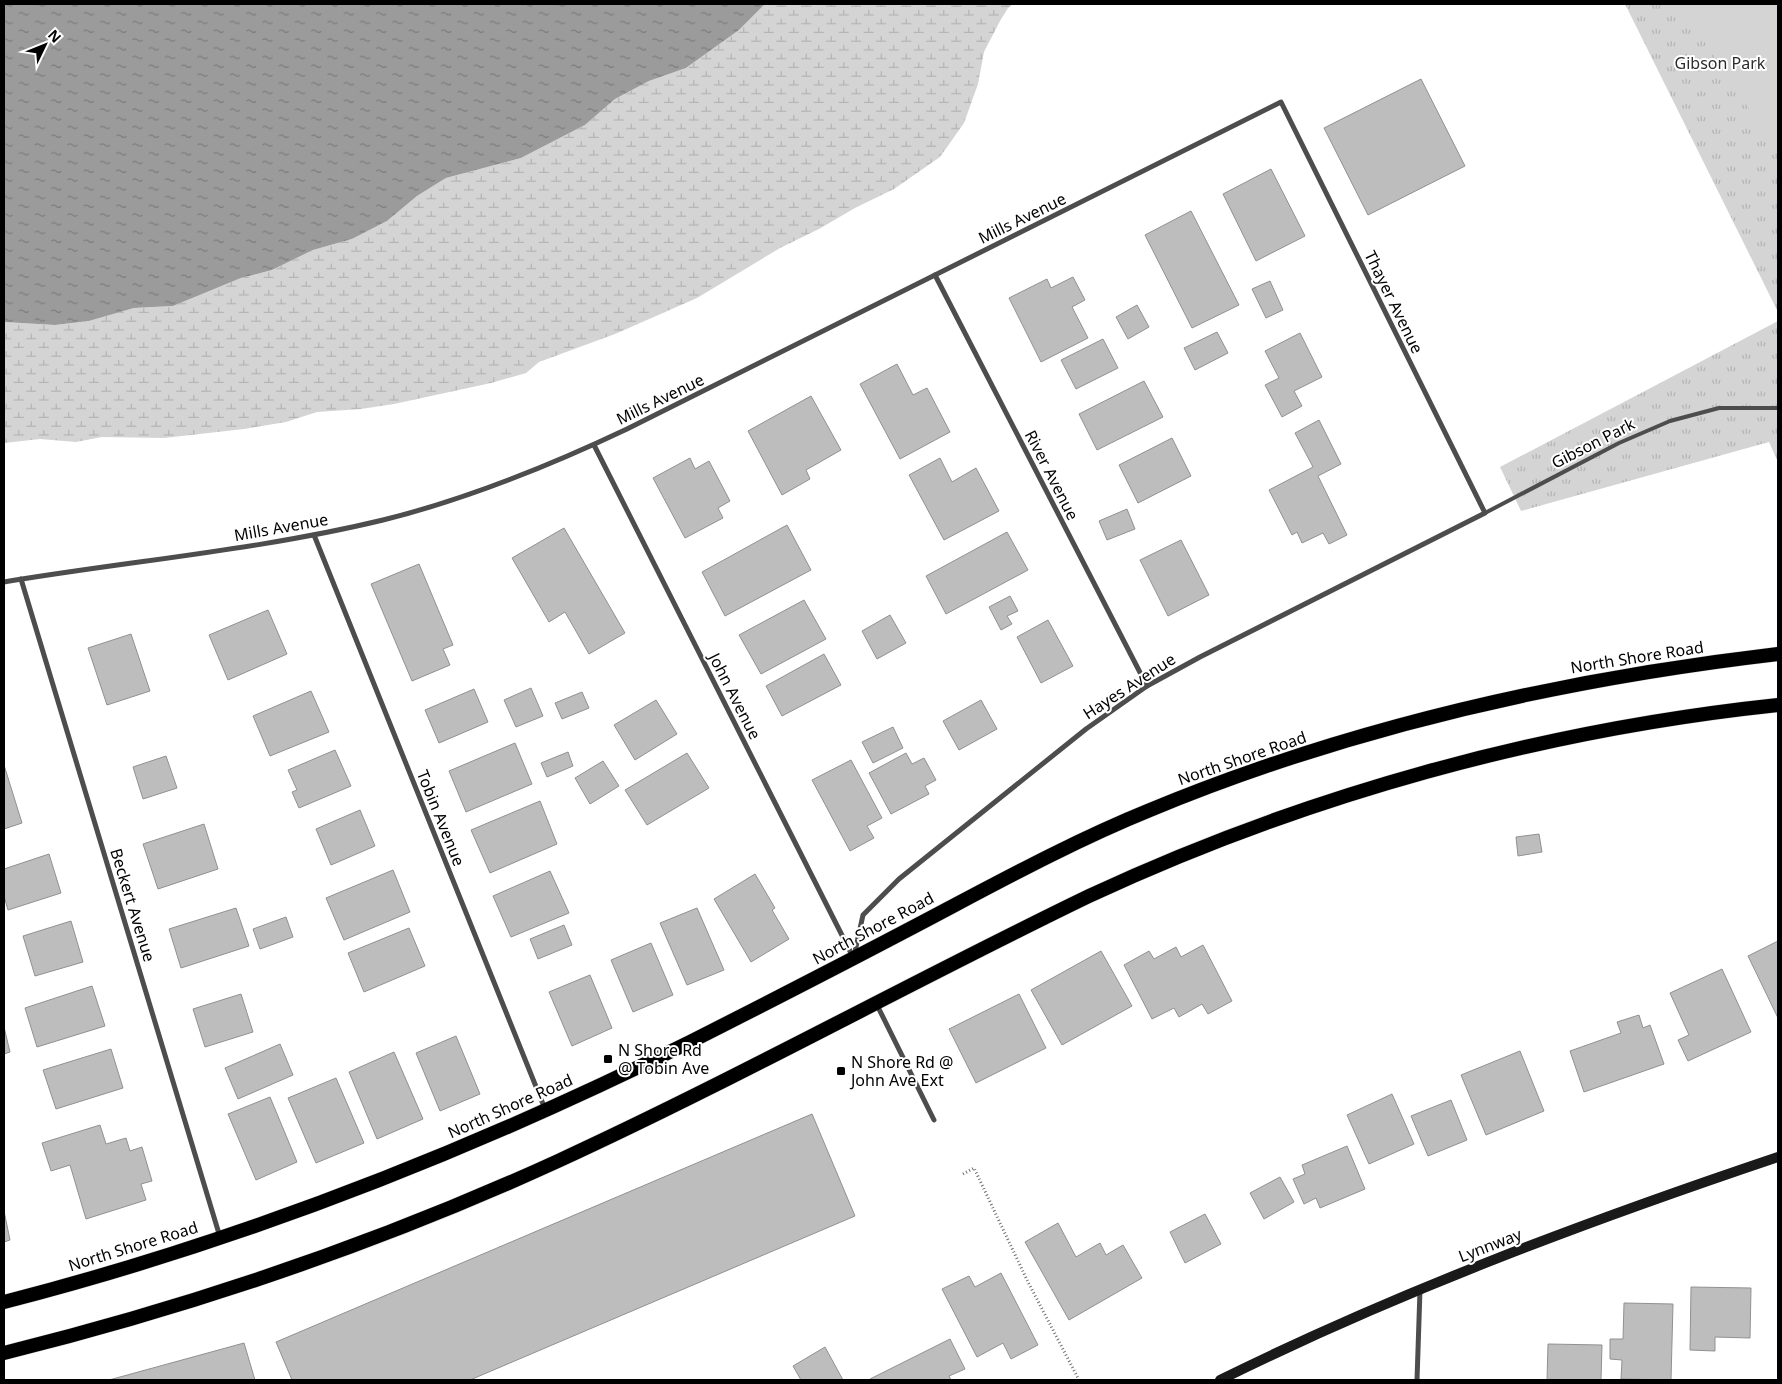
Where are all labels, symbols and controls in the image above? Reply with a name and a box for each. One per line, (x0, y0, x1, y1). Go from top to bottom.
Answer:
north arrow (20, 20, 70, 70)
text: N (44, 25, 66, 46)
park label: Gibson Park (1675, 52, 1766, 74)
street label: Mills Avenue (975, 187, 1069, 249)
street label: Thayer Avenue (1360, 247, 1428, 357)
street label: Mills Avenue (613, 368, 707, 430)
street label: Gibson Park (1548, 412, 1639, 473)
street label: River Avenue (1020, 426, 1084, 524)
street label: Mills Avenue (232, 508, 330, 546)
street label: North Shore Road (1569, 636, 1705, 678)
street label: John Avenue (703, 647, 766, 743)
street label: Hayes Avenue (1079, 648, 1179, 724)
street label: North Shore Road (1175, 726, 1309, 790)
street label: Tobin Avenue (412, 767, 470, 869)
street label: Beckert Avenue (105, 846, 161, 964)
street label: North Shore Road (808, 887, 938, 969)
place label: N Shore Rd @ Tobin Ave (618, 1039, 709, 1079)
place label: N Shore Rd @ John Ave Ext (849, 1051, 953, 1091)
marker: N Shore Rd @ Tobin Ave (602, 1053, 614, 1065)
marker: N Shore Rd @ John Ave Ext (835, 1065, 847, 1077)
street label: North Shore Road (444, 1069, 576, 1143)
street label: North Shore Road (65, 1216, 201, 1276)
street label: Lynnway (1455, 1223, 1526, 1267)

